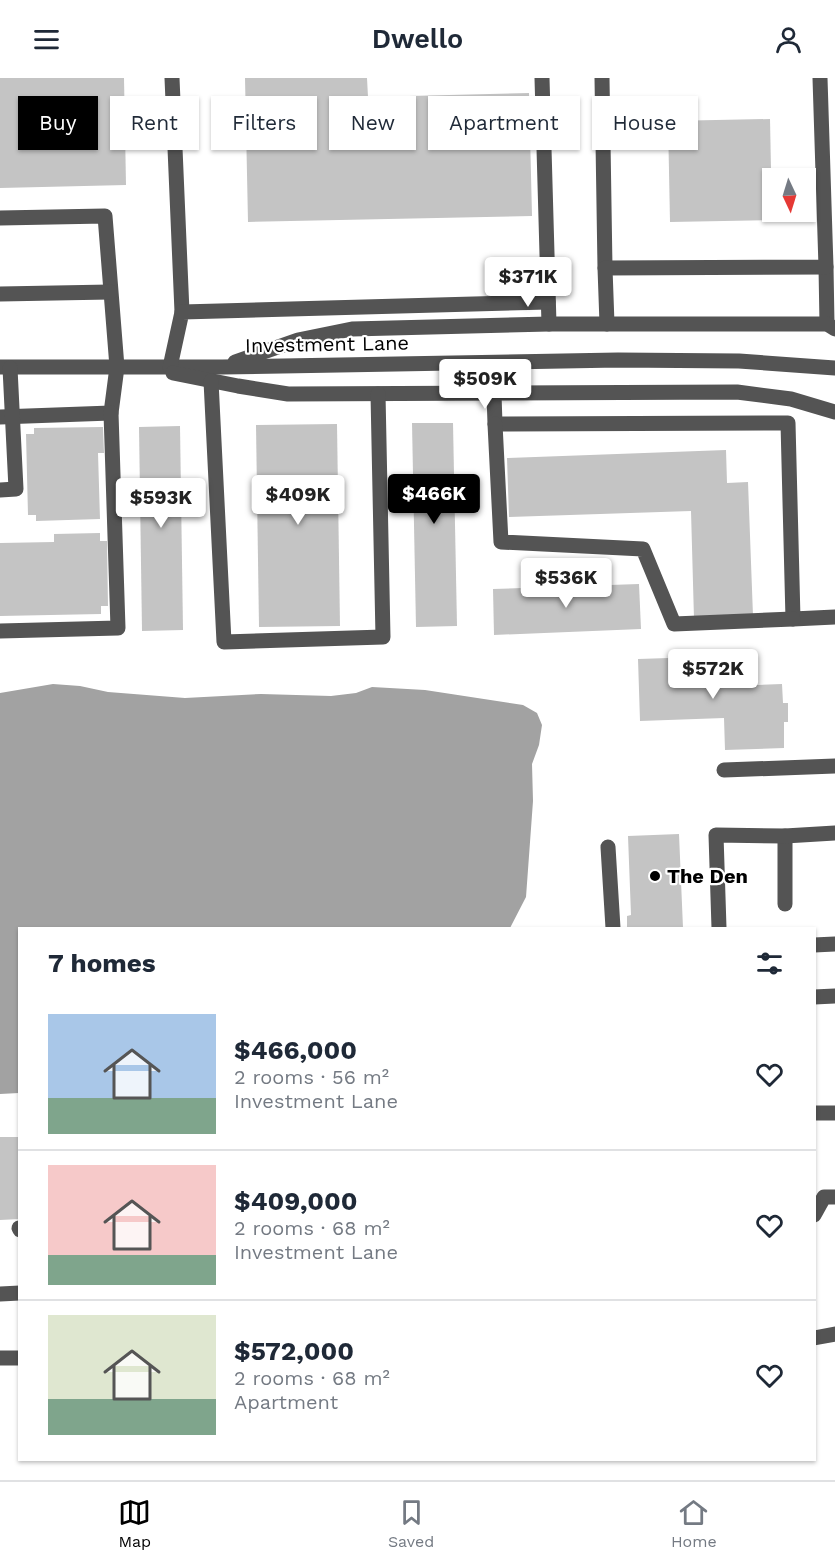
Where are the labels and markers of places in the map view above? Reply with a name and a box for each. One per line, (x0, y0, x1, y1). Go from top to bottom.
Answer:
pin: $371K (486, 257, 570, 308)
pin: $509K (443, 359, 527, 410)
pin: $466K (392, 474, 476, 525)
pin: $409K (256, 475, 340, 526)
pin: $593K (119, 478, 203, 529)
pin: $536K (524, 558, 608, 609)
pin: $572K (671, 649, 755, 700)
place label: The Den (667, 864, 748, 888)
marker: The Den (648, 869, 662, 883)

